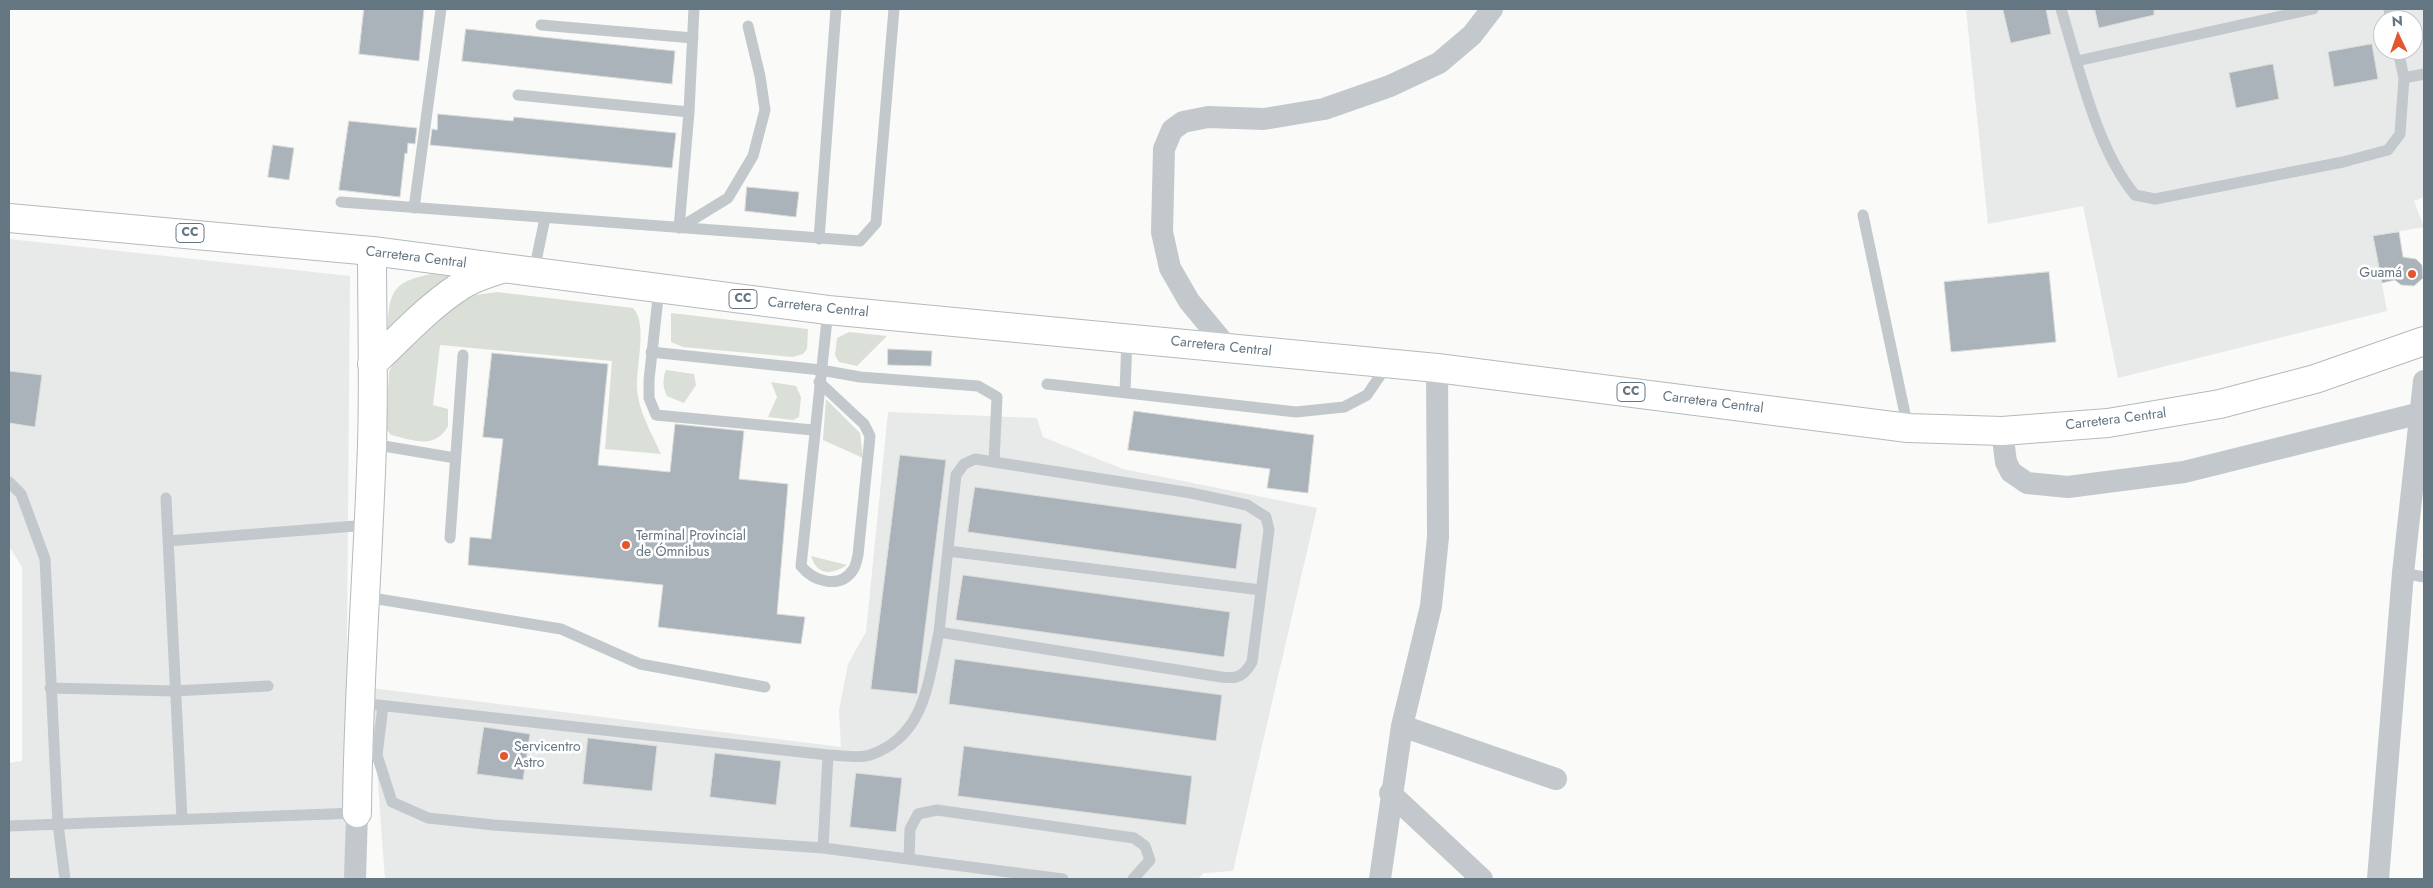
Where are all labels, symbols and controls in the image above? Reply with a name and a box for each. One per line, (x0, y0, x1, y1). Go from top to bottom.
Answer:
north arrow (2373, 10, 2423, 60)
text: N (2391, 11, 2403, 31)
road number: CC (176, 224, 204, 242)
street label: Carretera Central (365, 243, 467, 273)
place label: Guamá (2359, 266, 2402, 282)
marker: Guamá (2406, 268, 2418, 280)
road number: CC (729, 290, 757, 308)
street label: Carretera Central (767, 294, 869, 322)
street label: Carretera Central (1170, 333, 1272, 361)
road number: CC (1617, 382, 1645, 402)
street label: Carretera Central (1662, 388, 1764, 418)
street label: Carretera Central (2065, 405, 2167, 435)
place label: Terminal Provincial de Ómnibus (636, 529, 746, 562)
marker: Terminal Provincial de Ómnibus (620, 539, 632, 551)
place label: Servicentro Astro (514, 740, 581, 772)
marker: Servicentro Astro (498, 750, 510, 762)

